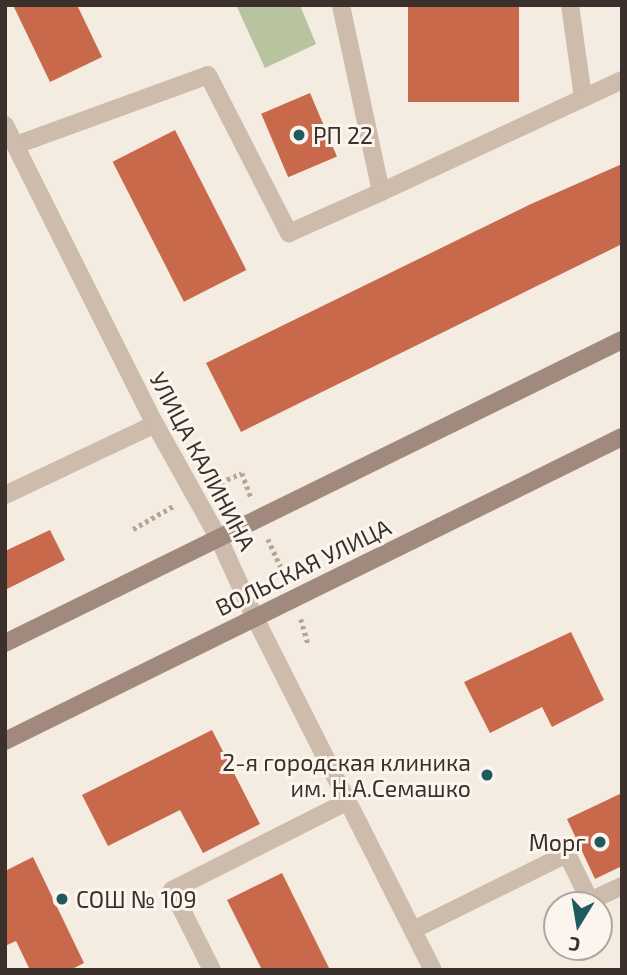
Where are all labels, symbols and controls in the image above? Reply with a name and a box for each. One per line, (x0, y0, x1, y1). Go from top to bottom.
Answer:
place label: РП 22 (313, 121, 373, 149)
marker: РП 22 (291, 127, 307, 143)
street label: УЛИЦА КАЛИНИНА (144, 367, 262, 555)
street label: ВОЛЬСКАЯ УЛИЦА (211, 513, 395, 621)
place label: 2-я городская клиника им. Н.А.Семашко (222, 748, 471, 802)
marker: 2-я городская клиника им. Н.А.Семашко (477, 765, 497, 785)
place label: Морг (529, 828, 586, 856)
marker: Морг (592, 834, 608, 850)
place label: СОШ № 109 (76, 885, 197, 913)
marker: СОШ № 109 (54, 891, 70, 907)
north arrow (543, 891, 613, 961)
text: С (567, 933, 582, 957)

